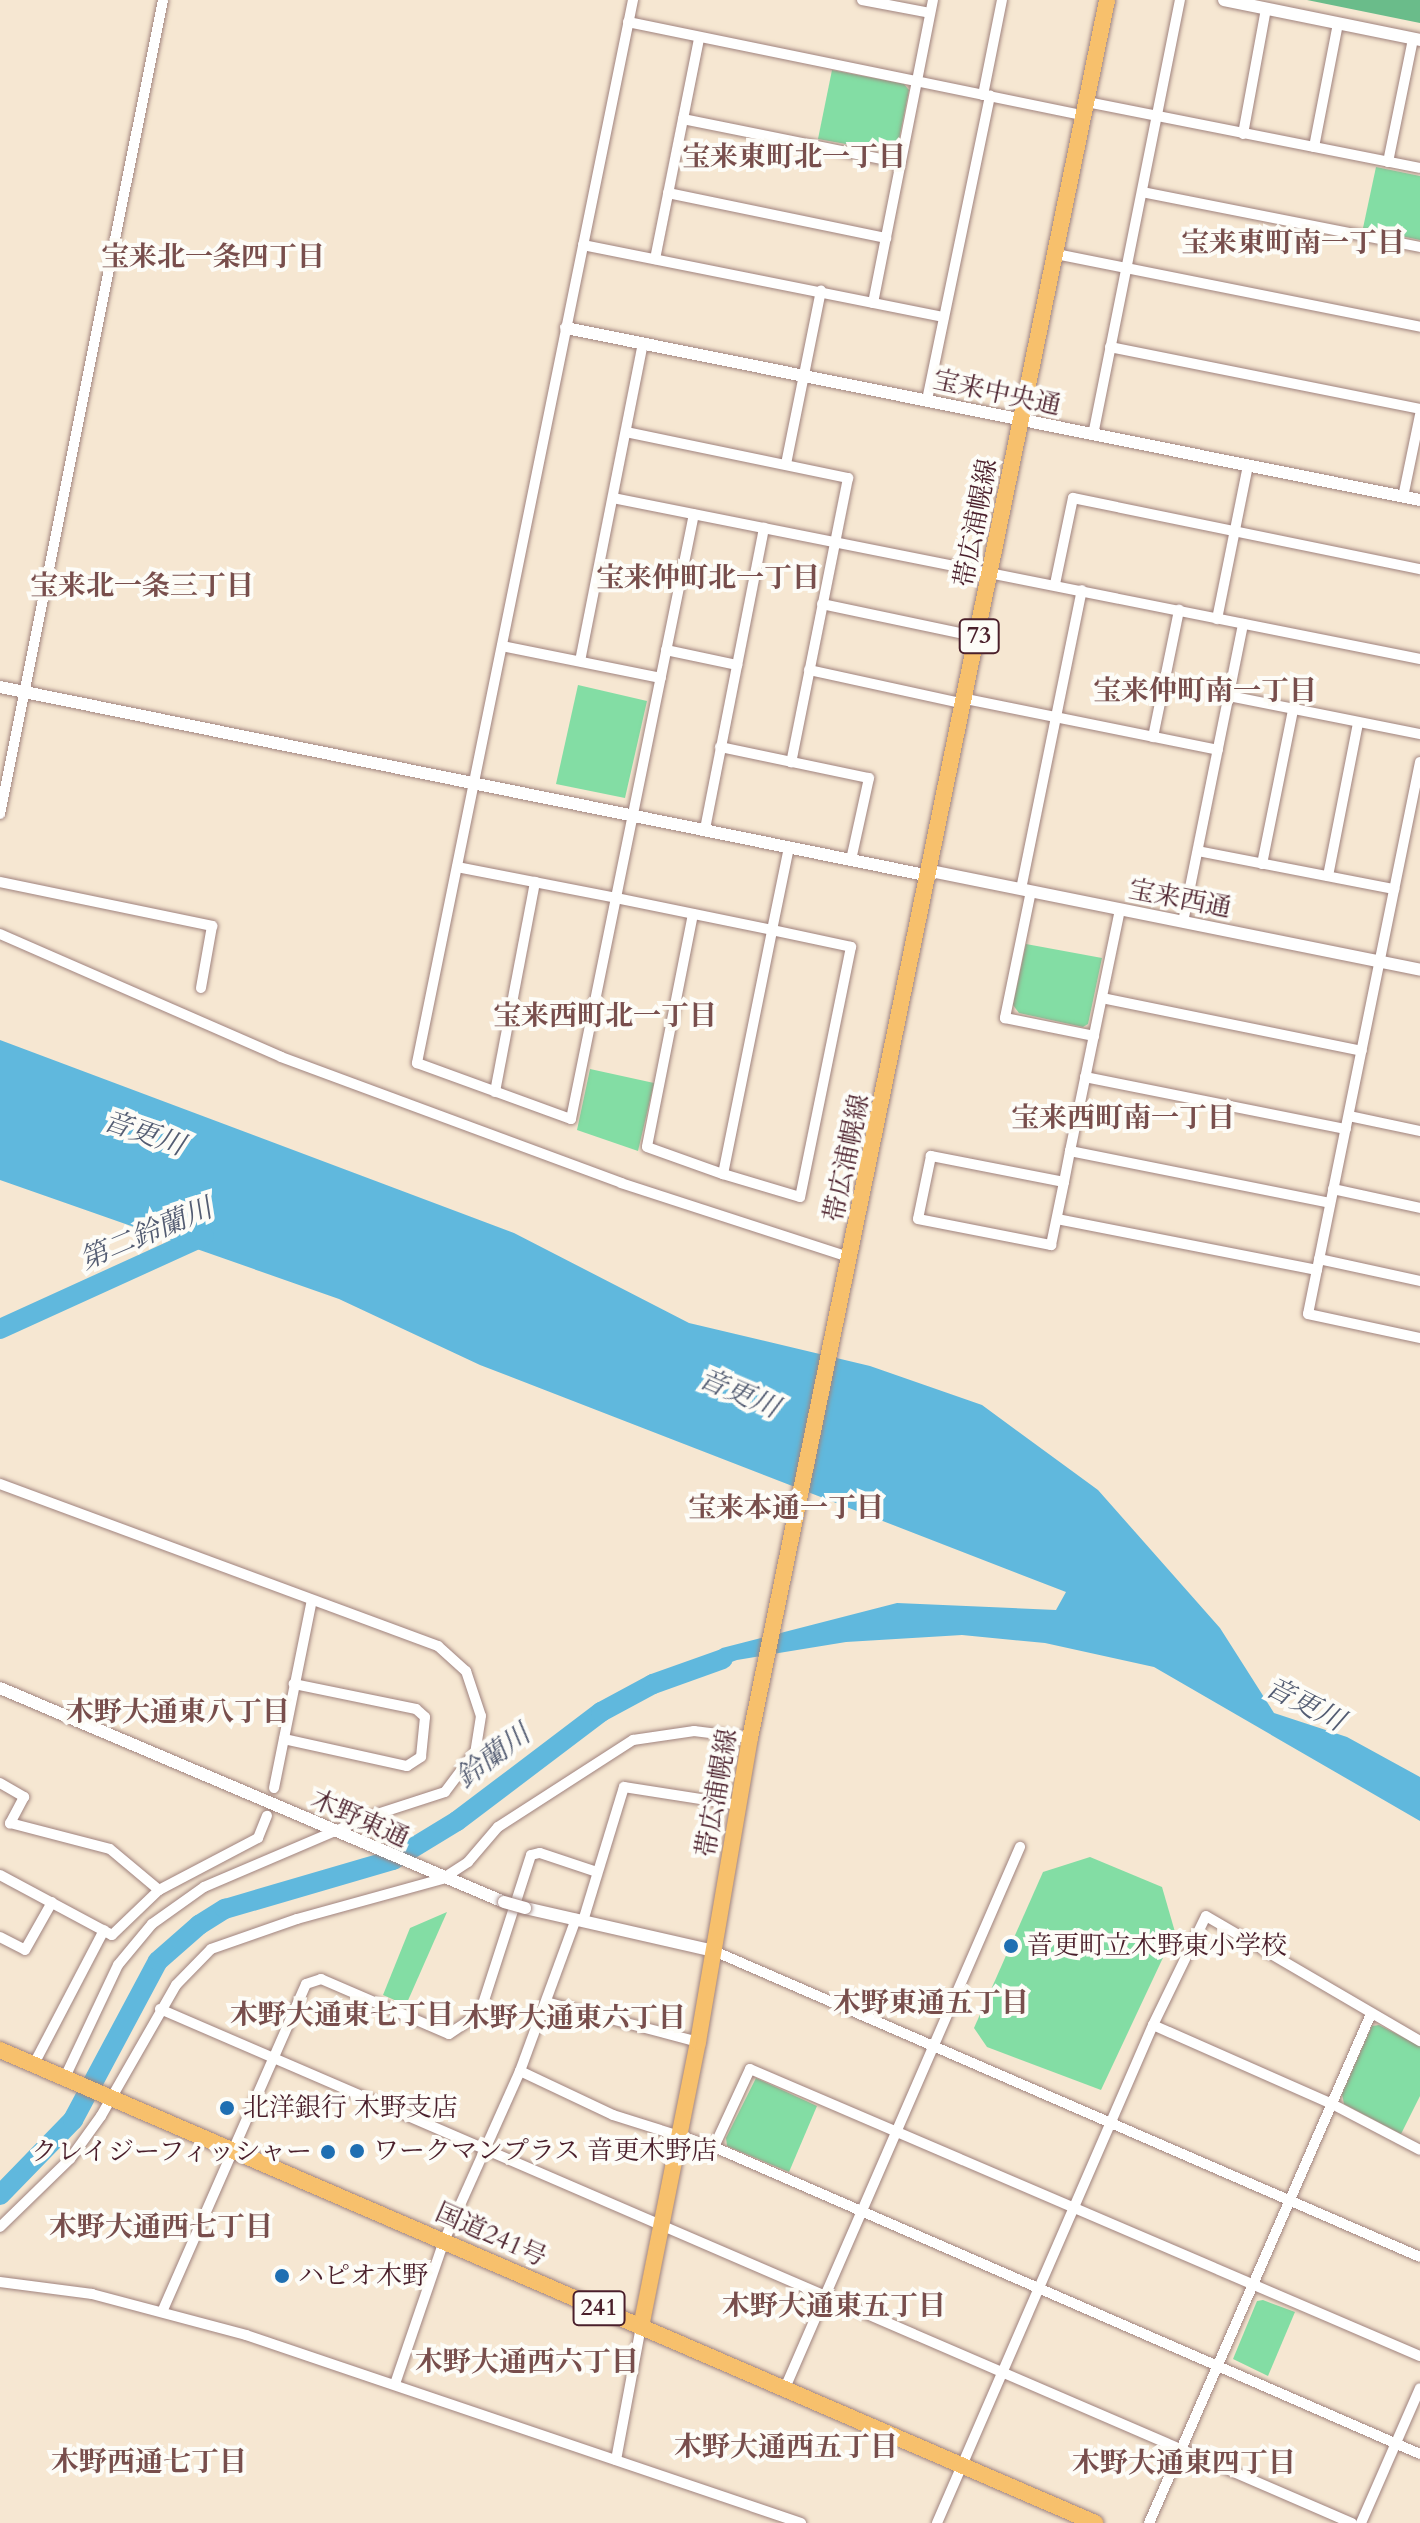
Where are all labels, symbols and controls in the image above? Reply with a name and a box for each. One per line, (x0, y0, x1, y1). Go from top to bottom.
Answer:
district label: 宝来東町北一丁目 (682, 140, 906, 174)
district label: 宝来東町南一丁目 (1181, 226, 1405, 260)
district label: 宝来北一条四丁目 (101, 240, 325, 274)
street label: 宝来中央通 (930, 364, 1064, 422)
street label: 帯広浦幌線 (948, 456, 1004, 590)
district label: 宝来仲町北一丁目 (596, 561, 820, 595)
district label: 宝来北一条三丁目 (30, 569, 254, 603)
road number: 73 (957, 616, 1001, 656)
district label: 宝来仲町南一丁目 (1093, 674, 1317, 708)
street label: 宝来西通 (1126, 874, 1234, 924)
district label: 宝来西町北一丁目 (493, 999, 717, 1033)
street label: 帯広浦幌線 (818, 1091, 876, 1225)
district label: 宝来西町南一丁目 (1011, 1101, 1235, 1135)
water label: 音更川 (99, 1103, 189, 1163)
water label: 第二鈴蘭川 (75, 1191, 217, 1277)
water label: 音更川 (694, 1361, 784, 1425)
district label: 宝来本通一丁目 (688, 1491, 884, 1525)
water label: 音更川 (1260, 1670, 1350, 1738)
district label: 木野大通東八丁目 (66, 1695, 290, 1729)
water label: 鈴蘭川 (449, 1717, 537, 1795)
street label: 帯広浦幌線 (690, 1726, 744, 1860)
street label: 木野東通 (306, 1784, 414, 1854)
place label: 音更町立木野東小学校 (1027, 1930, 1287, 1962)
marker: 音更町立木野東小学校 (1002, 1937, 1020, 1955)
district label: 木野東通五丁目 (833, 1986, 1029, 2020)
district label: 木野大通東七丁目 (230, 1998, 454, 2032)
district label: 木野大通東六丁目 (462, 2001, 686, 2035)
place label: 北洋銀行 木野支店 (243, 2092, 458, 2124)
marker: 北洋銀行 木野支店 (218, 2099, 236, 2117)
place label: ワークマンプラス 音更木野店 (373, 2135, 718, 2167)
place label: クレイジーフィッシャー (26, 2136, 312, 2168)
marker: ワークマンプラス 音更木野店 (348, 2142, 366, 2160)
marker: クレイジーフィッシャー (319, 2143, 337, 2161)
street label: 国道241号 (431, 2197, 551, 2273)
district label: 木野大通西七丁目 (49, 2210, 273, 2244)
place label: ハピオ木野 (298, 2260, 428, 2292)
marker: ハピオ木野 (273, 2267, 291, 2285)
road number: 241 (571, 2288, 627, 2328)
district label: 木野大通東五丁目 (722, 2289, 946, 2323)
district label: 木野大通西六丁目 (415, 2345, 639, 2379)
district label: 木野大通西五丁目 (674, 2430, 898, 2464)
district label: 木野西通七丁目 (51, 2445, 247, 2479)
district label: 木野大通東四丁目 (1072, 2446, 1296, 2480)

